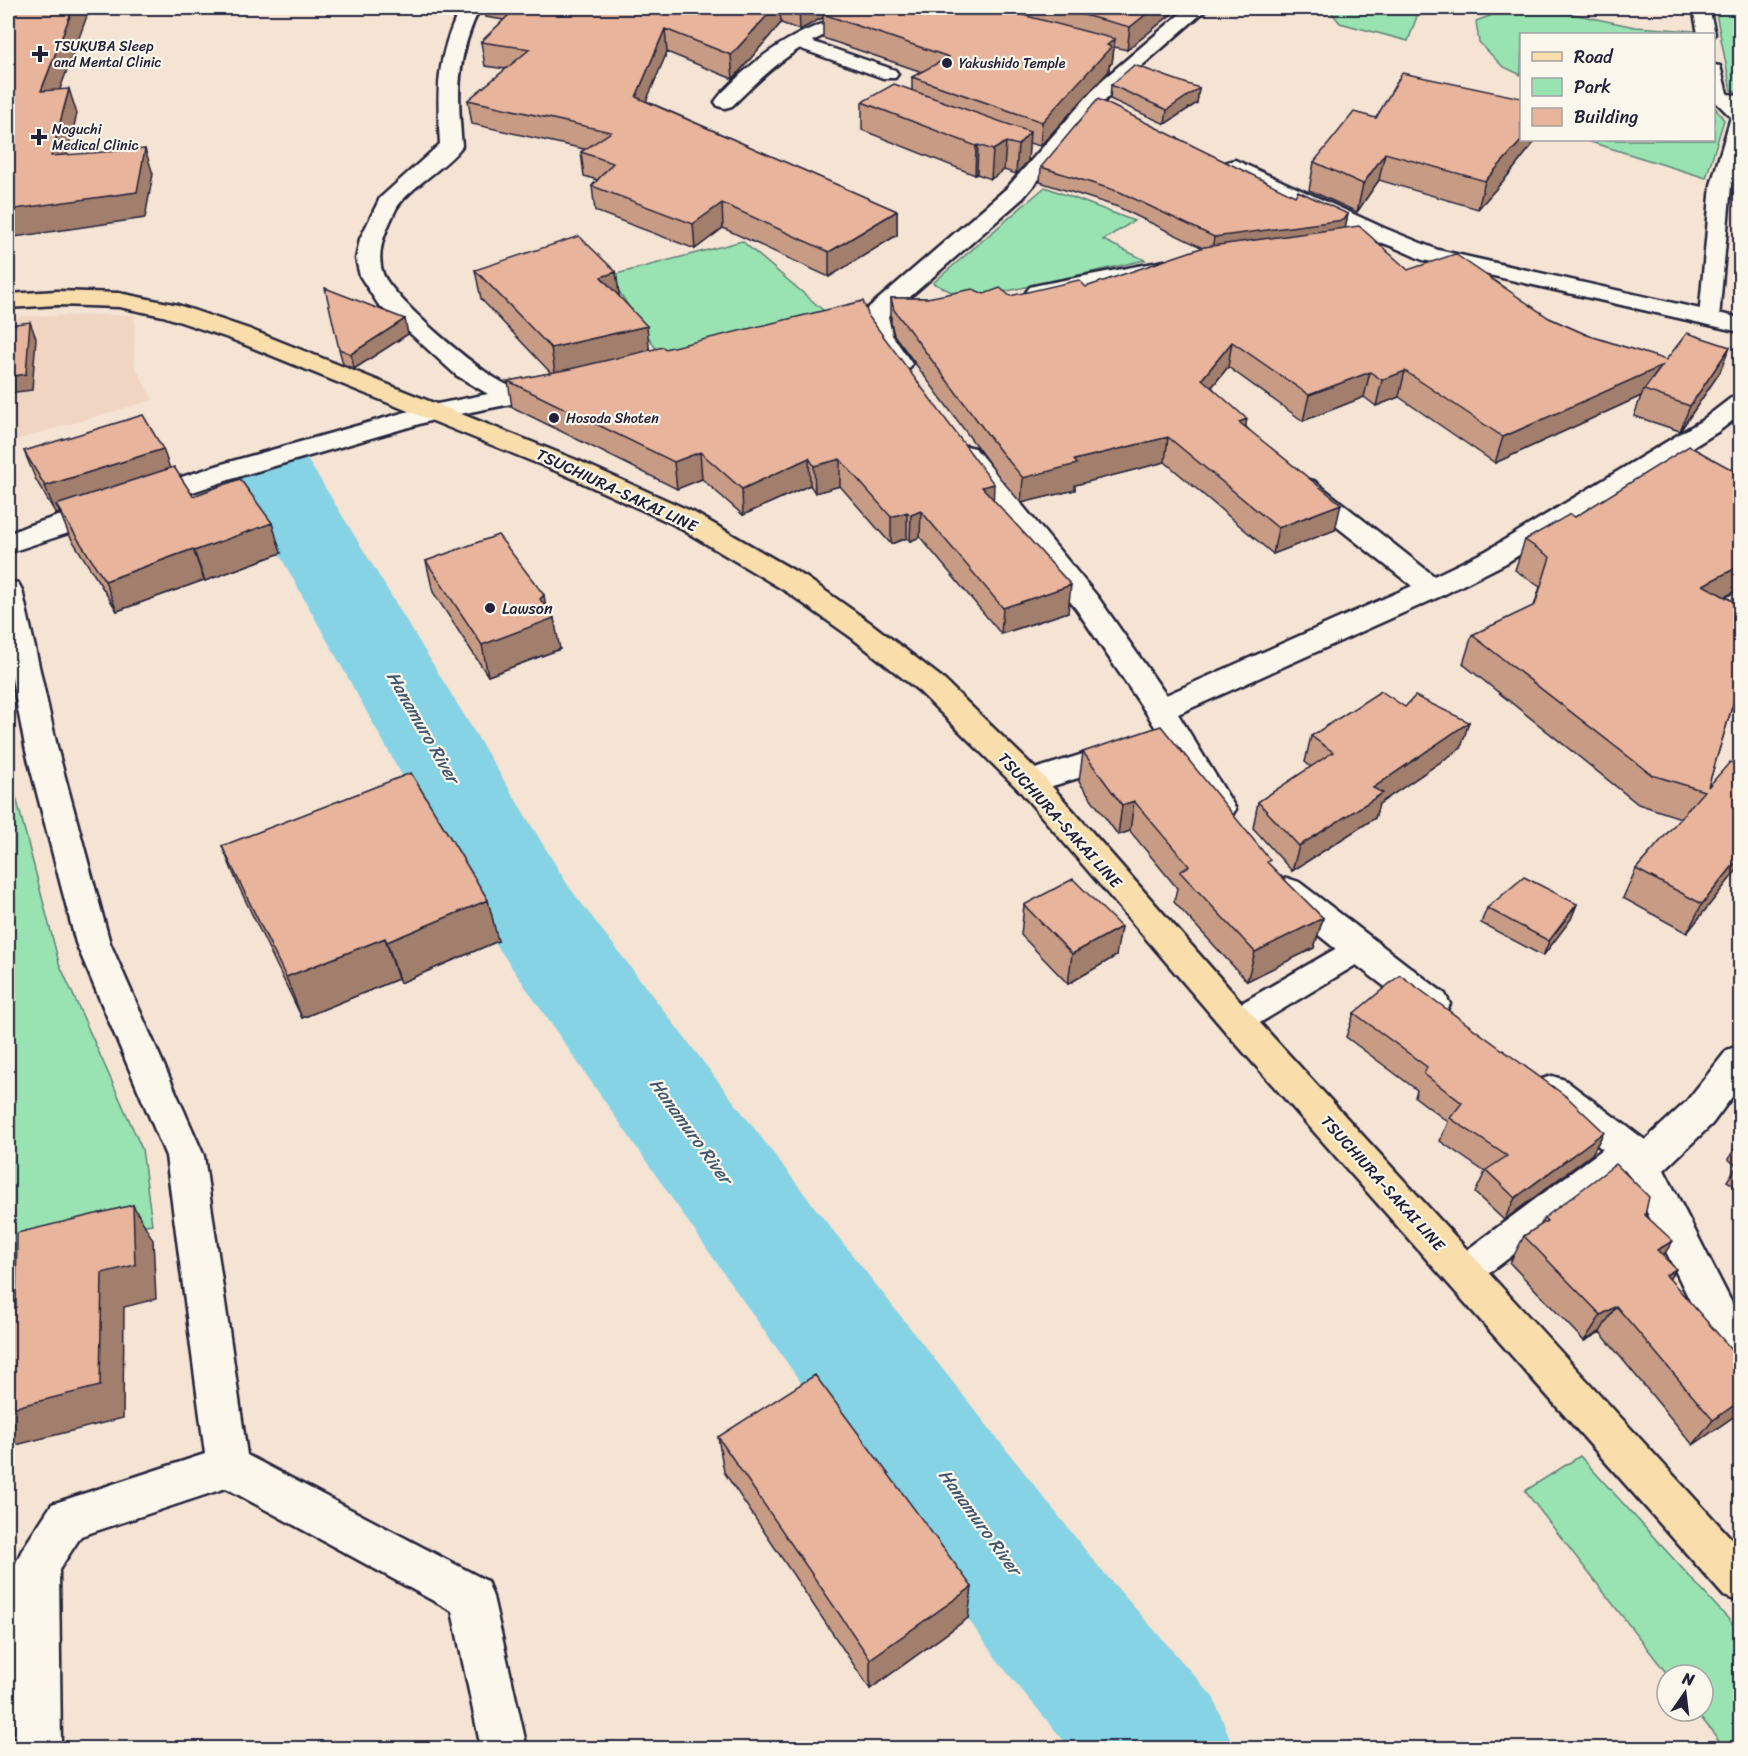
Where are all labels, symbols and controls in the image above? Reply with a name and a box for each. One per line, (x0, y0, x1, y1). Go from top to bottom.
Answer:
legend (1520, 33, 1715, 141)
place label: TSUKUBA Sleep and Mental Clinic (54, 34, 162, 75)
text: Road (1574, 41, 1614, 73)
marker: TSUKUBA Sleep and Mental Clinic (31, 45, 49, 63)
place label: Yakushido Temple (959, 51, 1066, 76)
marker: Yakushido Temple (940, 56, 954, 70)
text: Park (1574, 71, 1611, 103)
text: Building (1574, 101, 1638, 133)
place label: Noguchi Medical Clinic (52, 117, 139, 158)
marker: Noguchi Medical Clinic (30, 128, 48, 146)
place label: Hosoda Shoten (566, 406, 659, 431)
marker: Hosoda Shoten (547, 411, 561, 425)
street label: TSUCHIURA-SAKAI LINE (531, 440, 704, 541)
place label: Lawson (502, 594, 553, 623)
marker: Lawson (483, 601, 497, 615)
water label: Hanamuro River (378, 665, 470, 792)
street label: TSUCHIURA-SAKAI LINE (991, 745, 1130, 896)
water label: Hanamuro River (641, 1071, 743, 1194)
street label: TSUCHIURA-SAKAI LINE (1314, 1108, 1453, 1259)
water label: Hanamuro River (930, 1462, 1032, 1585)
north arrow (1655, 1663, 1715, 1723)
text: N (1679, 1663, 1698, 1695)

